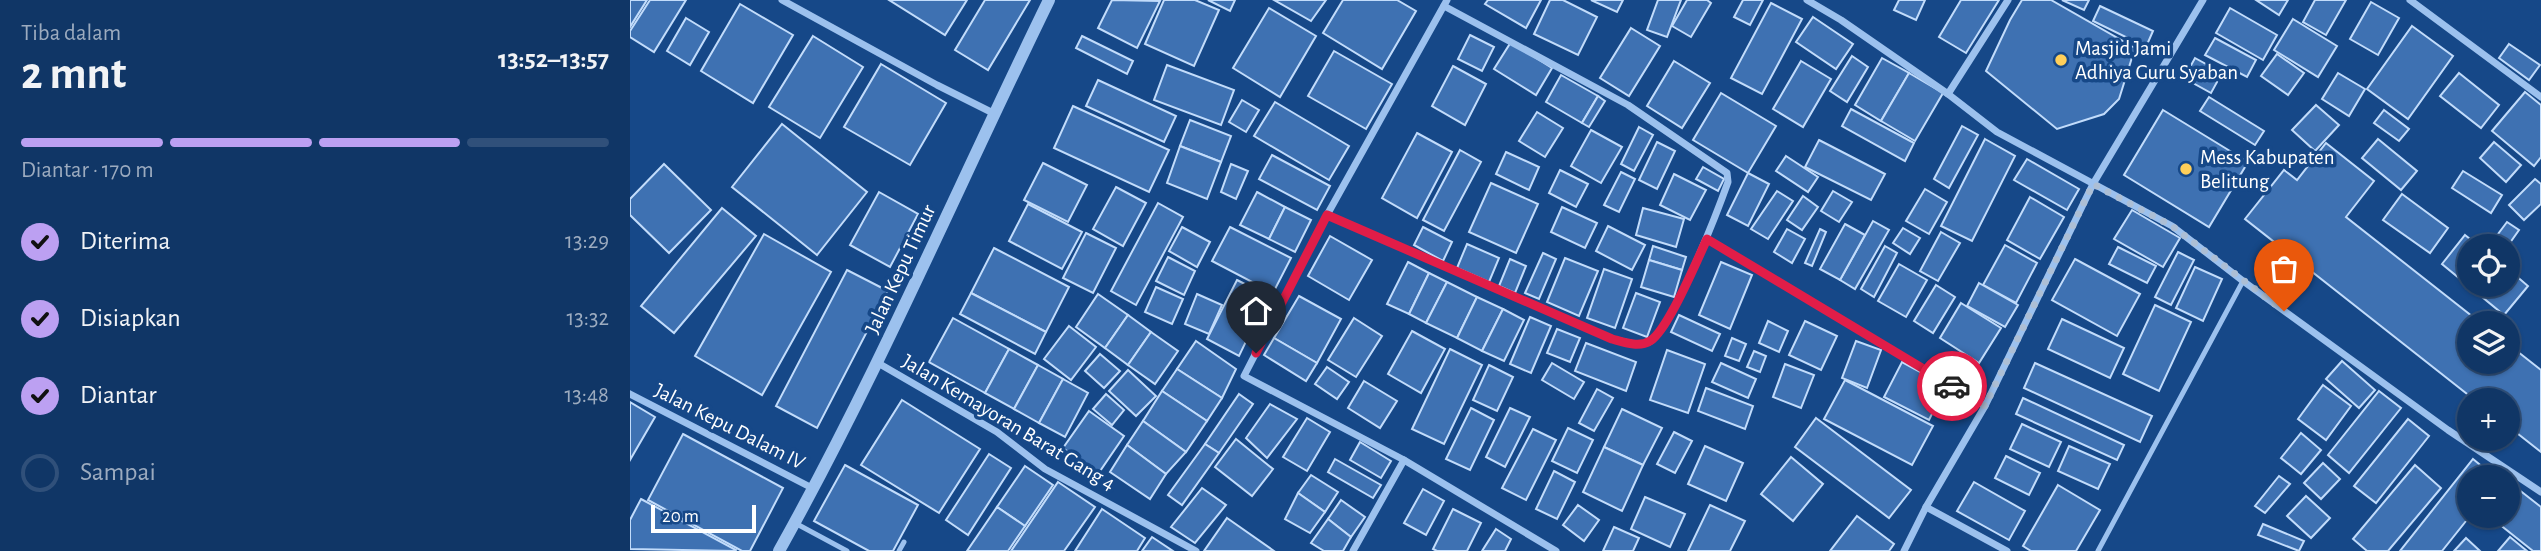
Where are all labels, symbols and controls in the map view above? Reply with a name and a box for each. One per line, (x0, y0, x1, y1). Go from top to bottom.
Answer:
text: Tiba dalam (21, 22, 121, 45)
place label: Masjid Jami Adhiya Guru Syaban (2075, 38, 2238, 83)
text: 13:52–13:57 (498, 46, 609, 72)
text: 2 mnt (21, 51, 126, 97)
marker: Masjid Jami Adhiya Guru Syaban (2053, 52, 2069, 68)
place label: Mess Kabupaten Belitung (2200, 147, 2335, 192)
text: Diantar · 170 m (21, 159, 154, 182)
marker: Mess Kabupaten Belitung (2178, 161, 2194, 177)
street label: Jalan Kepu Timur (861, 201, 940, 337)
icon: check (21, 223, 59, 261)
text: Diterima (80, 228, 171, 254)
text: 13:29 (565, 230, 609, 253)
map controls (2457, 234, 2520, 528)
button: locate (2457, 234, 2520, 297)
pin (2254, 239, 2314, 311)
icon: bag (2265, 250, 2303, 288)
pin (1226, 281, 1286, 353)
icon: home (1237, 292, 1275, 330)
icon: check (21, 300, 59, 338)
text: Disiapkan (80, 305, 181, 331)
text: 13:32 (566, 307, 609, 330)
button: layers (2457, 311, 2520, 374)
street label: Jalan Kemayoran Barat Gang 4 (899, 350, 1119, 494)
courier (1917, 351, 1987, 421)
icon: car (1933, 367, 1971, 405)
icon: check (21, 377, 59, 415)
street label: Jalan Kepu Dalam IV (651, 379, 808, 473)
text: Diantar (80, 382, 157, 408)
text: 13:48 (564, 384, 609, 407)
button: + (2457, 388, 2520, 451)
text: Sampai (80, 459, 156, 485)
button: − (2457, 465, 2520, 528)
scale bar (651, 502, 756, 534)
text: 20 m (662, 507, 699, 526)

